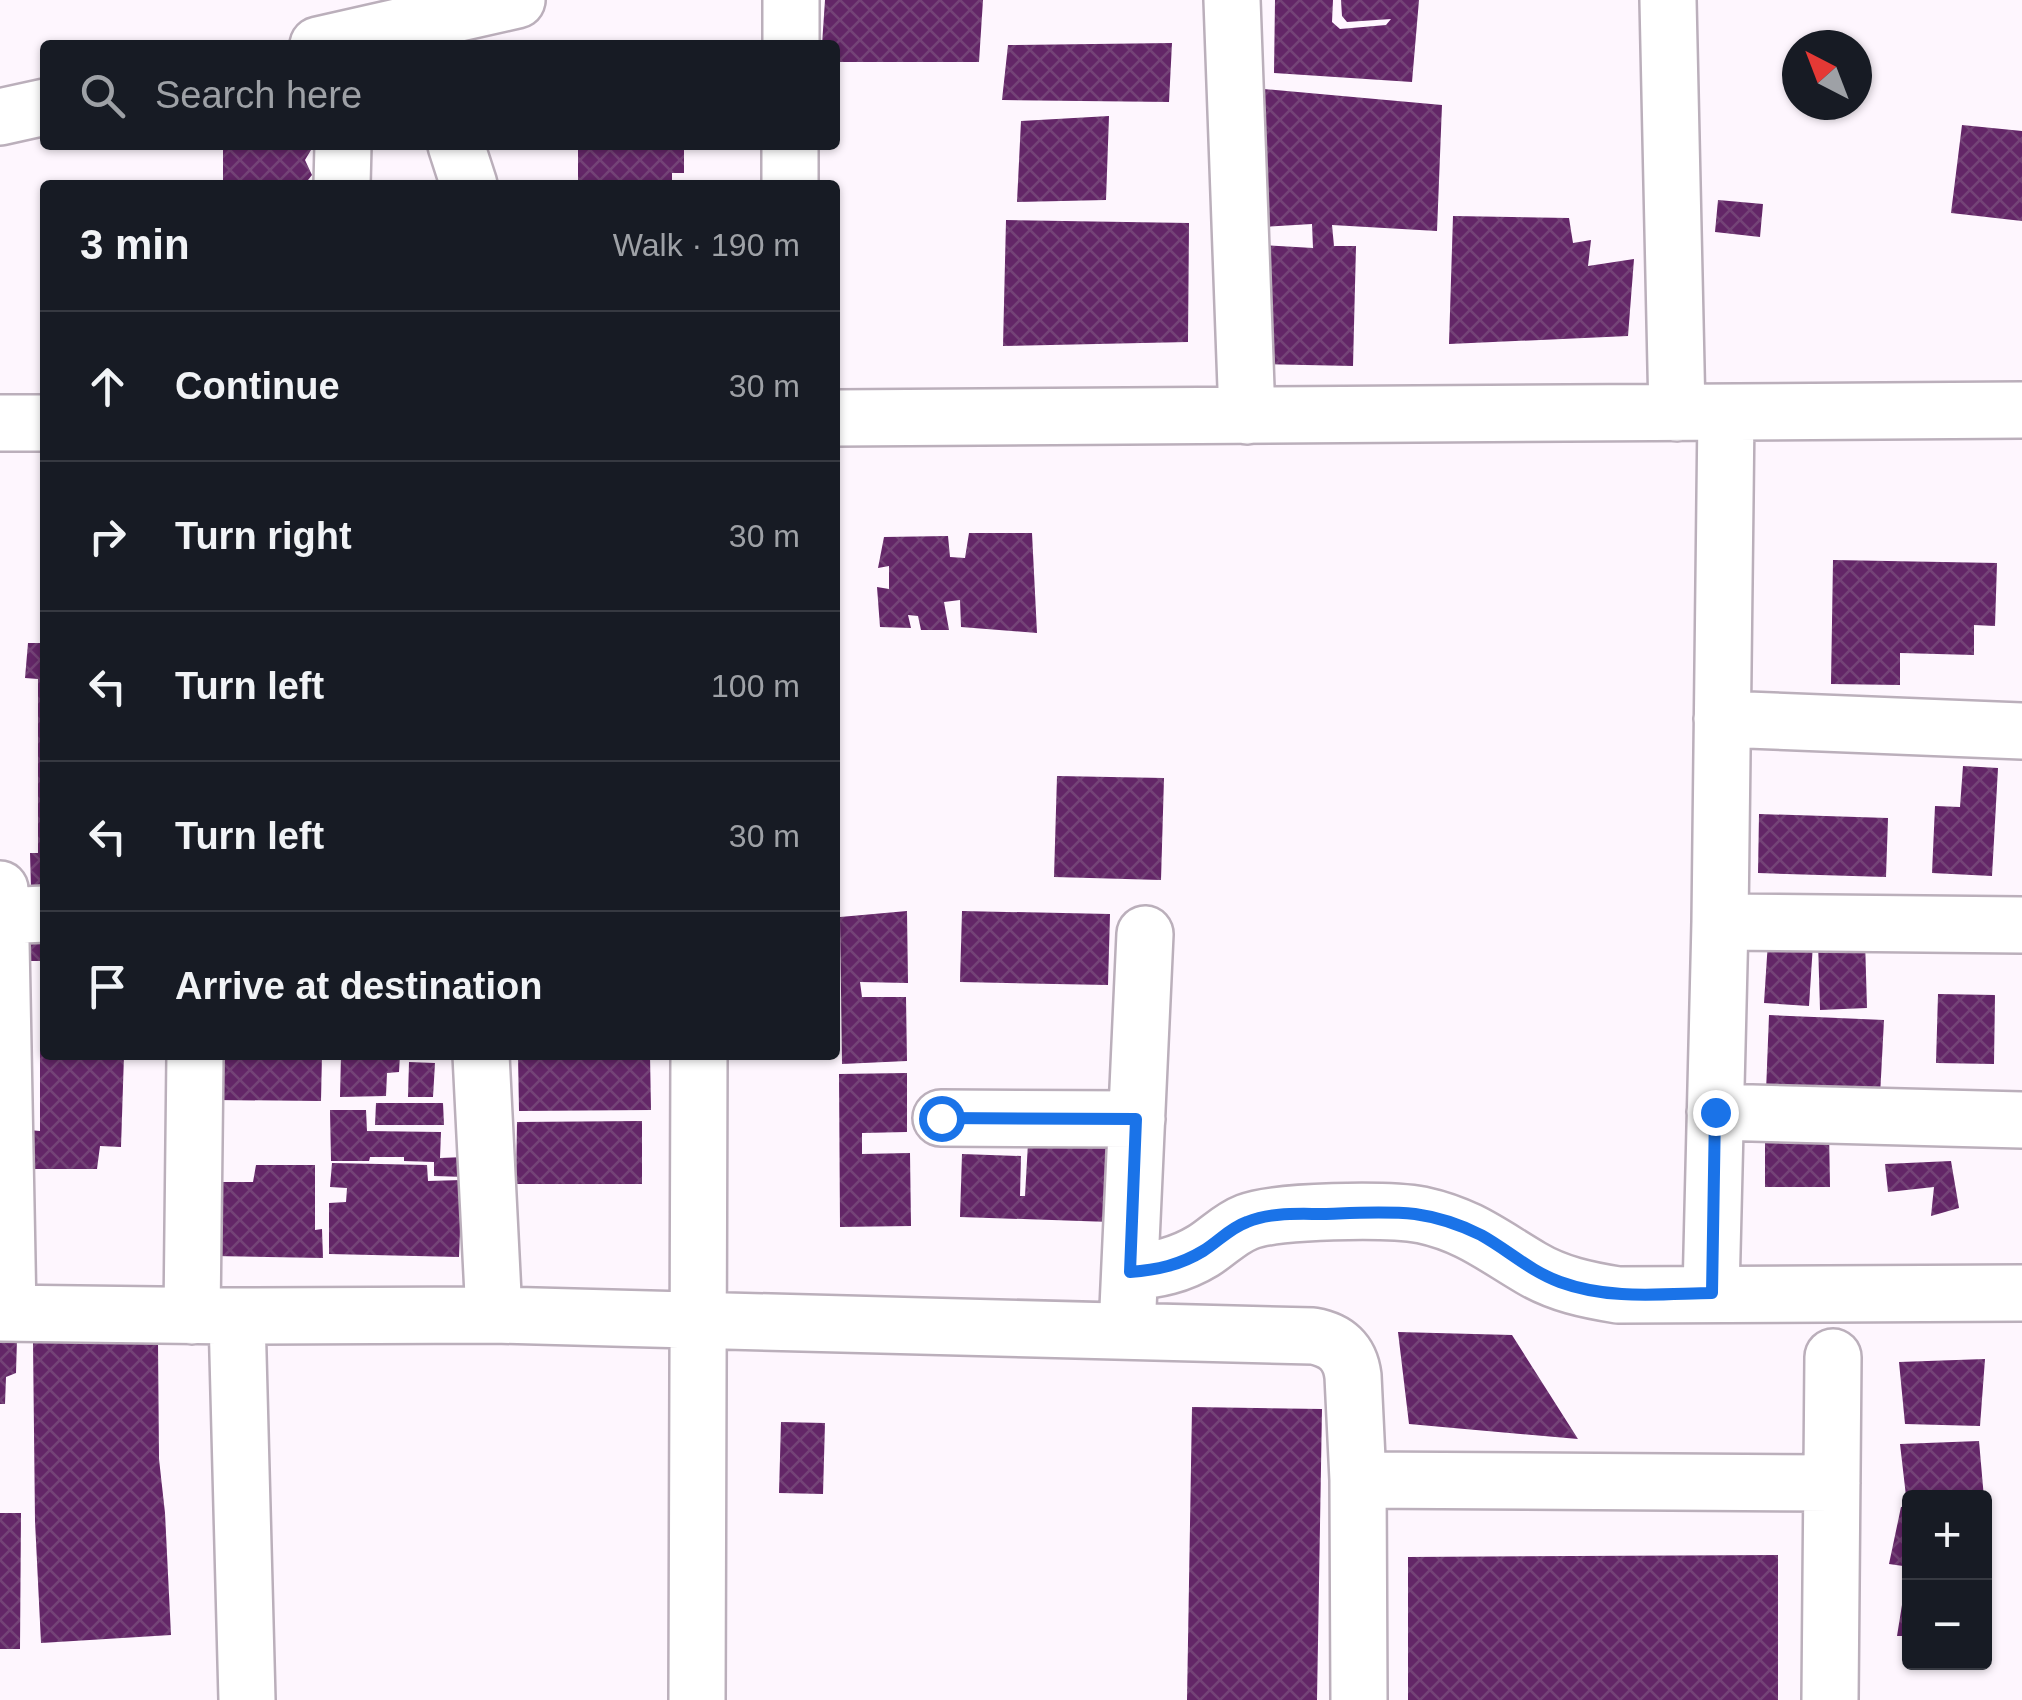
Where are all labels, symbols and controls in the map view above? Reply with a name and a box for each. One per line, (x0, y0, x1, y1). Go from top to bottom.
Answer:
north arrow (1782, 30, 1872, 120)
search box (40, 40, 840, 150)
icon: search (75, 68, 130, 123)
text: Search here (155, 74, 362, 116)
text: 3 min (80, 221, 190, 268)
text: Walk · 190 m (613, 227, 800, 263)
icon: ahead (80, 359, 135, 414)
text: Continue (175, 365, 340, 407)
text: 30 m (729, 368, 800, 404)
icon: right (80, 509, 135, 564)
text: Turn right (175, 515, 352, 557)
text: 30 m (729, 518, 800, 554)
icon: left (80, 659, 135, 714)
text: Turn left (175, 665, 324, 707)
text: 100 m (711, 668, 800, 704)
icon: left (80, 809, 135, 864)
text: Turn left (175, 815, 324, 857)
text: 30 m (729, 818, 800, 854)
icon: arrive (80, 959, 135, 1014)
text: Arrive at destination (175, 965, 542, 1007)
route end (1693, 1090, 1739, 1136)
route start (919, 1096, 965, 1142)
map controls (1902, 1490, 1992, 1670)
button: + (1902, 1490, 1992, 1580)
button: − (1902, 1580, 1992, 1670)

